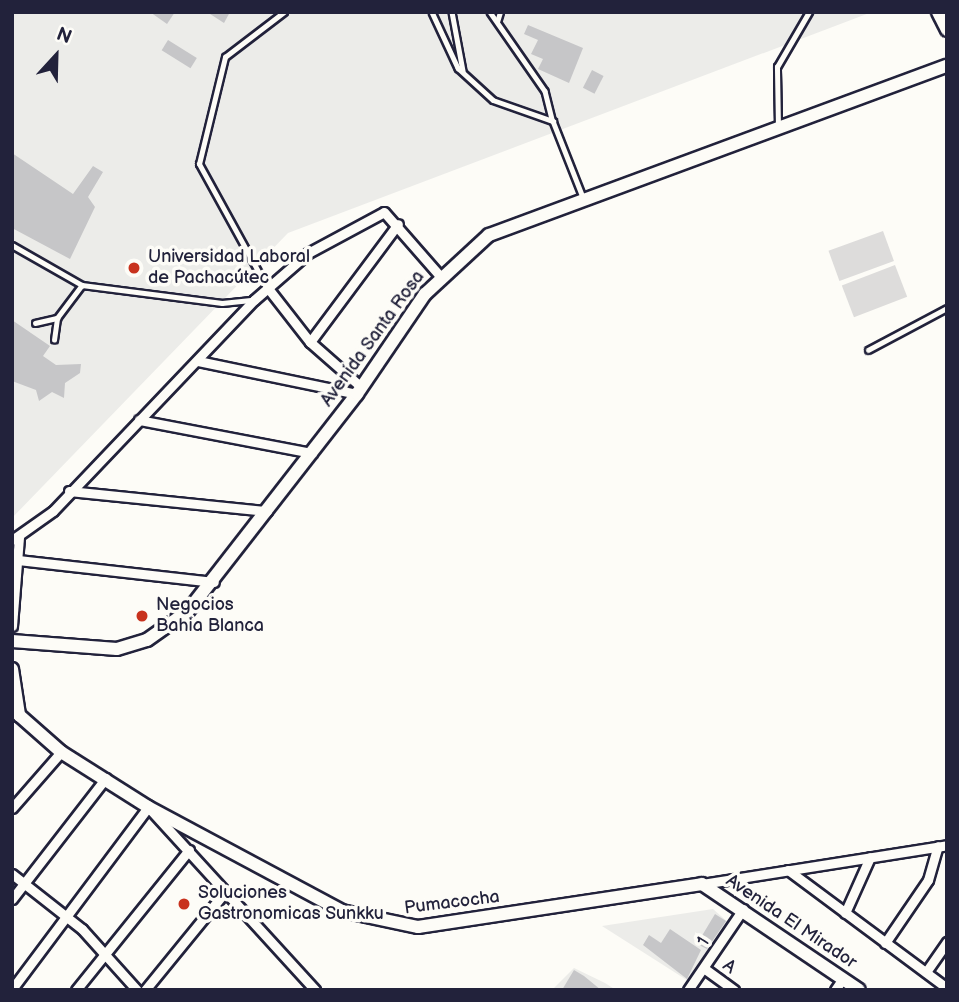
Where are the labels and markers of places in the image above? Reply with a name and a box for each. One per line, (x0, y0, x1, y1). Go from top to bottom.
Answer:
place label: Universidad Laboral de Pachacútec (148, 247, 310, 290)
marker: Universidad Laboral de Pachacútec (126, 260, 142, 276)
place label: Negocios Bahia Blanca (156, 595, 264, 638)
marker: Negocios Bahia Blanca (134, 608, 150, 624)
place label: Soluciones Gastronomicas Sunkku (198, 883, 384, 926)
marker: Soluciones Gastronomicas Sunkku (176, 896, 192, 912)

